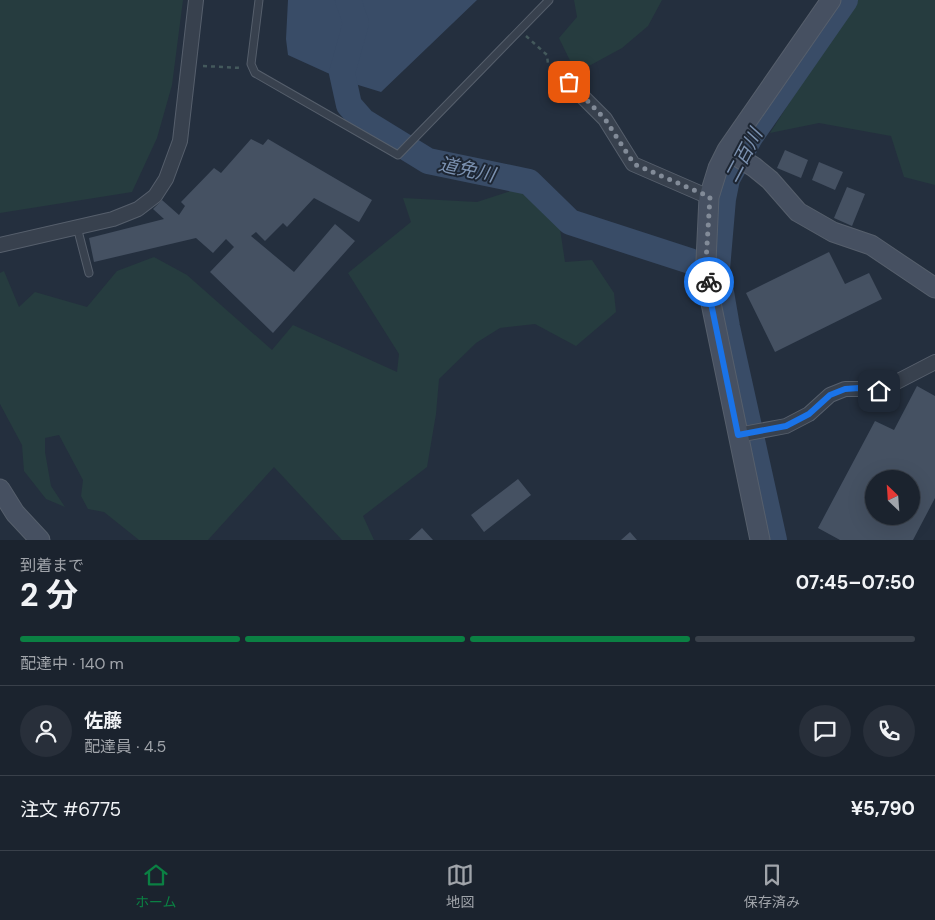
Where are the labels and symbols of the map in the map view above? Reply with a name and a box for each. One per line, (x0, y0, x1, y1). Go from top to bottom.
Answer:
pin (548, 61, 590, 103)
water label: 二百川 (719, 122, 769, 186)
water label: 道免川 (436, 151, 499, 188)
courier (684, 257, 734, 307)
pin (858, 370, 900, 412)
north arrow (865, 470, 920, 525)

